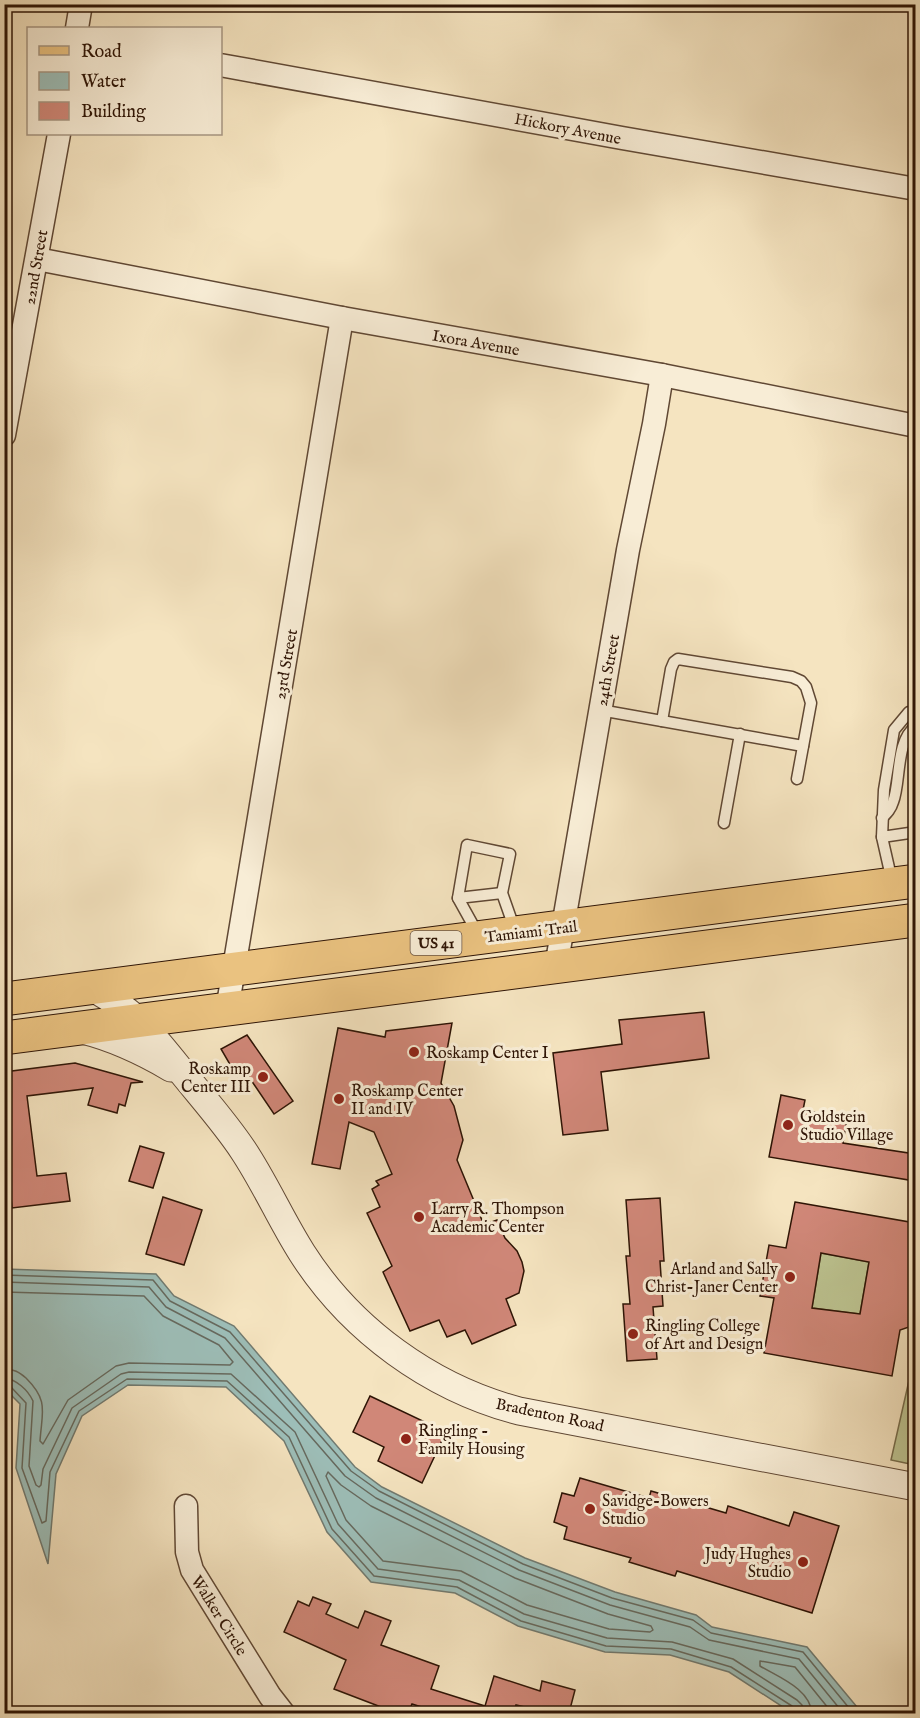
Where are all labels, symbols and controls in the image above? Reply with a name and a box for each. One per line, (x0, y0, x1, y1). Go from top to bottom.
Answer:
legend (27, 27, 222, 135)
text: Road (81, 41, 122, 64)
text: Water (81, 71, 126, 94)
text: Building (81, 101, 146, 124)
street label: Hickory Avenue (513, 110, 623, 150)
street label: 22nd Street (21, 228, 53, 306)
street label: Ixora Avenue (430, 326, 521, 361)
street label: 23rd Street (271, 627, 303, 701)
street label: 24th Street (593, 632, 625, 708)
street label: Tamiami Trail (484, 917, 579, 949)
road number: US 41 (410, 931, 462, 955)
place label: Roskamp Center I (426, 1044, 549, 1064)
marker: Roskamp Center I (407, 1045, 421, 1059)
place label: Roskamp Center III (181, 1060, 251, 1098)
marker: Roskamp Center III (256, 1070, 270, 1084)
place label: Roskamp Center II and IV (351, 1082, 463, 1120)
marker: Roskamp Center II and IV (332, 1092, 346, 1106)
place label: Goldstein Studio Village (800, 1108, 893, 1146)
marker: Goldstein Studio Village (781, 1118, 795, 1132)
place label: Larry R. Thompson Academic Center (430, 1200, 565, 1238)
marker: Larry R. Thompson Academic Center (412, 1210, 426, 1224)
place label: Arland and Sally Christ-Janer Center (645, 1260, 778, 1298)
marker: Arland and Sally Christ-Janer Center (783, 1270, 797, 1284)
place label: Ringling College of Art and Design (645, 1317, 764, 1355)
marker: Ringling College of Art and Design (626, 1327, 640, 1341)
street label: Bradenton Road (494, 1395, 606, 1437)
place label: Ringling - Family Housing (418, 1422, 525, 1460)
marker: Ringling - Family Housing (399, 1432, 413, 1446)
place label: Savidge-Bowers Studio (602, 1492, 709, 1530)
marker: Savidge-Bowers Studio (583, 1502, 597, 1516)
place label: Judy Hughes Studio (703, 1545, 791, 1583)
marker: Judy Hughes Studio (796, 1555, 810, 1569)
street label: Walker Circle (186, 1572, 251, 1660)

